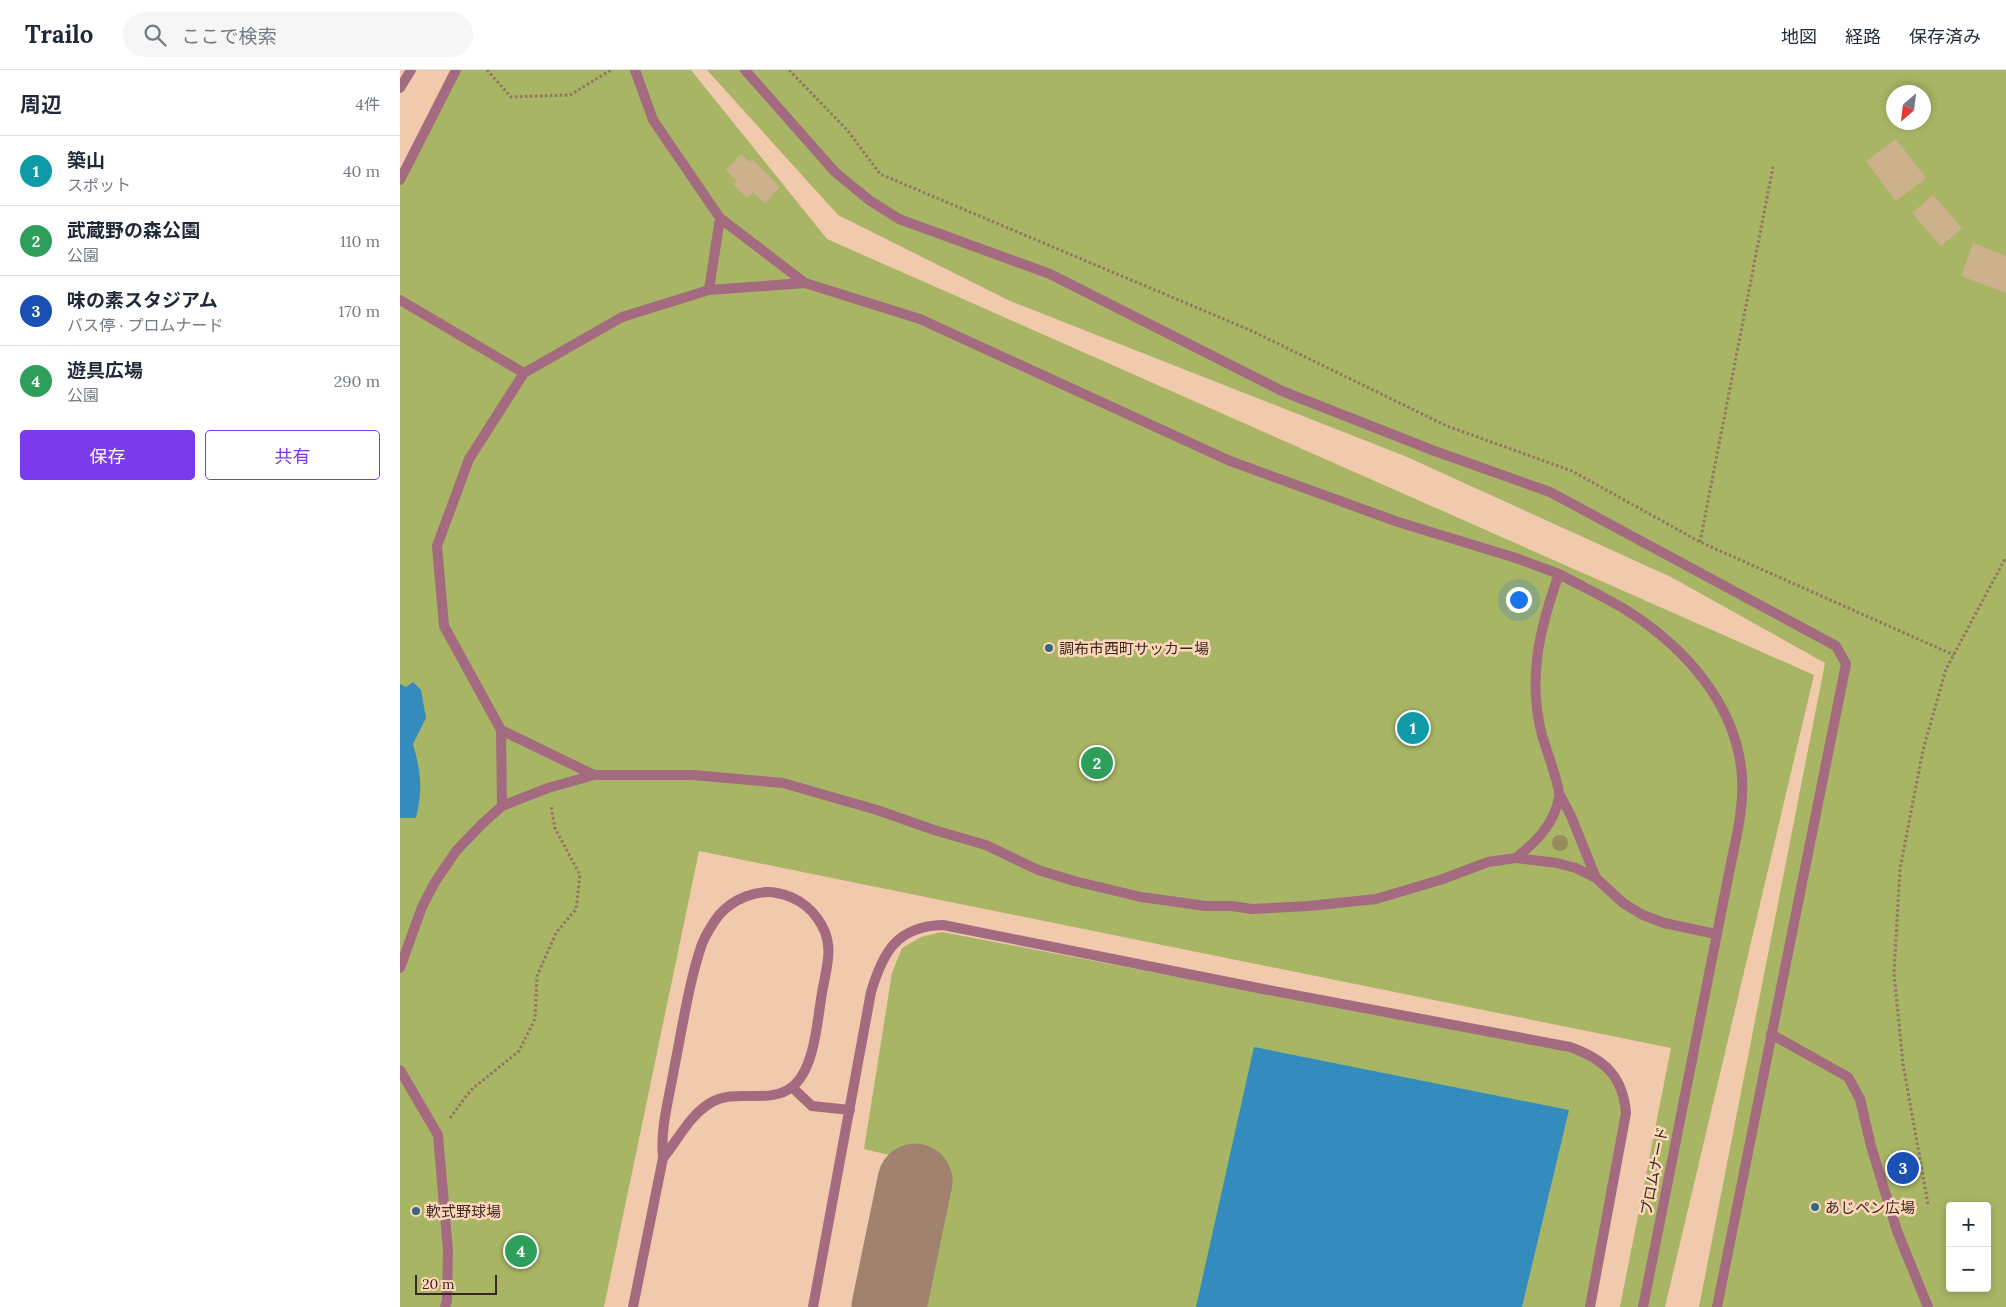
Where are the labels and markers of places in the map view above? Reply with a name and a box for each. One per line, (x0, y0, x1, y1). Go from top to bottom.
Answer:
place label: 調布市西町サッカー場 (1059, 639, 1209, 658)
marker: 調布市西町サッカー場 (1043, 642, 1055, 654)
pin: 1 (1397, 709, 1429, 747)
pin: 2 (1081, 744, 1113, 782)
pin: 3 (1887, 1149, 1919, 1187)
place label: あじペン広場 (1825, 1198, 1915, 1217)
marker: あじペン広場 (1809, 1201, 1821, 1213)
place label: 軟式野球場 (426, 1202, 501, 1221)
marker: 軟式野球場 (410, 1205, 422, 1217)
pin: 4 (505, 1232, 537, 1270)

